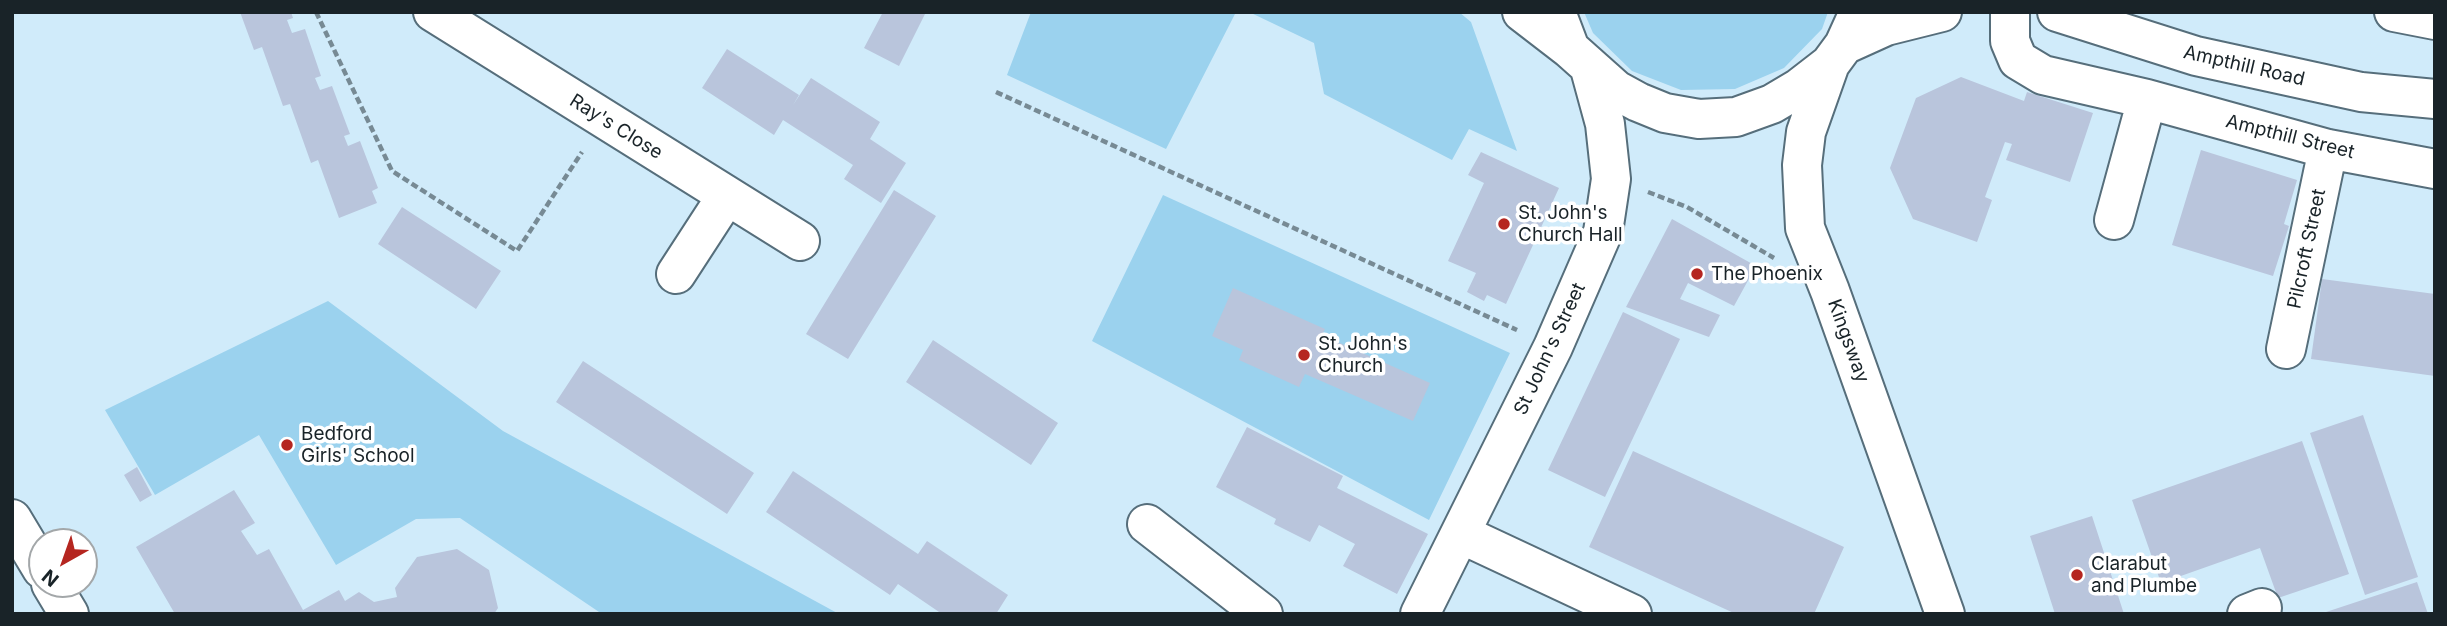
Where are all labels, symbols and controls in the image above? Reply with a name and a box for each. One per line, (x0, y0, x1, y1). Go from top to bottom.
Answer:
street label: Ampthill Road (2181, 41, 2307, 91)
street label: Ray's Close (565, 89, 667, 165)
street label: Ampthill Street (2223, 110, 2357, 164)
street label: Pilcroft Street (2283, 187, 2331, 311)
place label: St. John's Church Hall (1518, 202, 1623, 246)
marker: St. John's Church Hall (1496, 216, 1512, 232)
place label: The Phoenix (1711, 263, 1823, 285)
marker: The Phoenix (1689, 266, 1705, 282)
street label: St John's Street (1509, 279, 1591, 419)
street label: Kingsway (1822, 296, 1874, 386)
place label: St. John's Church (1318, 333, 1408, 377)
marker: St. John's Church (1296, 347, 1312, 363)
place label: Bedford Girls' School (301, 423, 415, 467)
marker: Bedford Girls' School (279, 437, 295, 453)
north arrow (28, 528, 98, 598)
place label: Clarabut and Plumbe (2091, 553, 2197, 597)
text: N (38, 564, 63, 591)
marker: Clarabut and Plumbe (2069, 567, 2085, 583)

